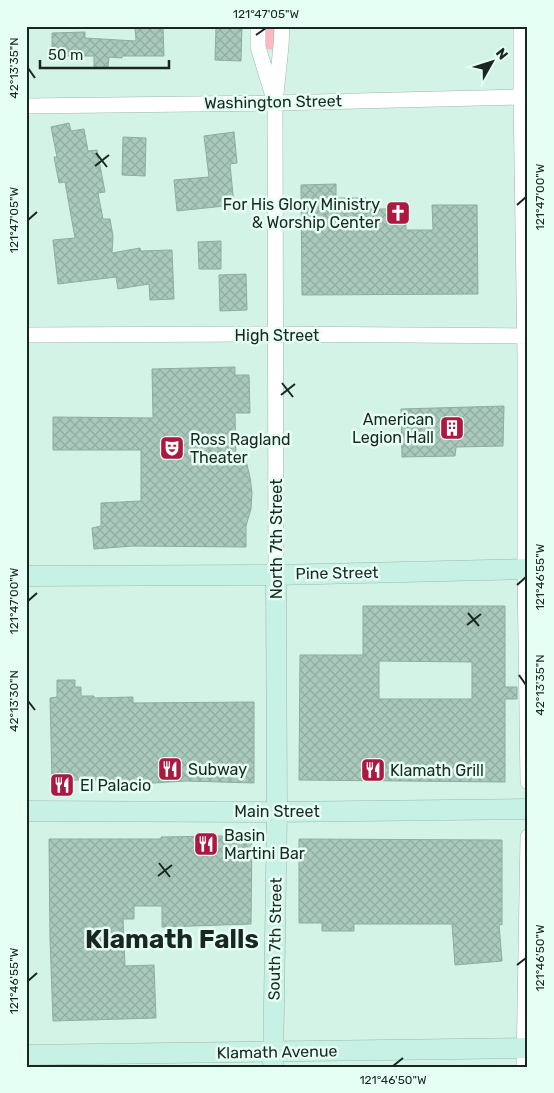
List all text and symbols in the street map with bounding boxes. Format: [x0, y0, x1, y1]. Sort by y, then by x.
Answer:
text: 121°47'05"W [233, 7, 300, 21]
text: 42°13'35"N [7, 37, 21, 99]
scale bar [40, 38, 169, 70]
north arrow [466, 38, 516, 88]
text: N [492, 45, 511, 63]
text: 50 m [48, 46, 83, 64]
street label: Washington Street [204, 91, 342, 113]
text: 121°47'00"W [533, 163, 547, 230]
text: 121°47'05"W [7, 186, 21, 253]
place label: For His Glory Ministry & Worship Center [223, 195, 380, 232]
church icon: For His Glory Ministry & Worship Center [385, 200, 411, 226]
street label: High Street [235, 326, 319, 345]
place label: American Legion Hall [352, 410, 434, 447]
building icon: American Legion Hall [439, 415, 465, 441]
place label: Ross Ragland Theater [190, 430, 291, 467]
theatre icon: Ross Ragland Theater [159, 435, 185, 461]
street label: North 7th Street [267, 479, 286, 599]
text: 121°46'55"W [533, 543, 547, 610]
street label: Pine Street [295, 563, 379, 583]
text: 121°47'00"W [7, 567, 21, 634]
text: 42°13'35"N [533, 654, 547, 716]
text: 42°13'30"N [7, 670, 21, 732]
restaurant icon: Subway [157, 756, 183, 782]
restaurant icon: Klamath Grill [360, 757, 386, 783]
place label: Subway [188, 760, 247, 779]
place label: Klamath Grill [390, 761, 484, 780]
restaurant icon: El Palacio [49, 772, 75, 798]
place label: El Palacio [80, 776, 151, 795]
street label: Main Street [234, 802, 320, 821]
place label: Basin Martini Bar [224, 826, 305, 863]
restaurant icon: Basin Martini Bar [193, 831, 219, 857]
street label: South 7th Street [264, 877, 286, 1001]
district label: Klamath Falls [85, 924, 259, 955]
text: 121°46'50"W [533, 924, 547, 992]
text: 121°46'55"W [7, 947, 21, 1014]
street label: Klamath Avenue [216, 1041, 338, 1063]
text: 121°46'50"W [359, 1073, 427, 1087]

